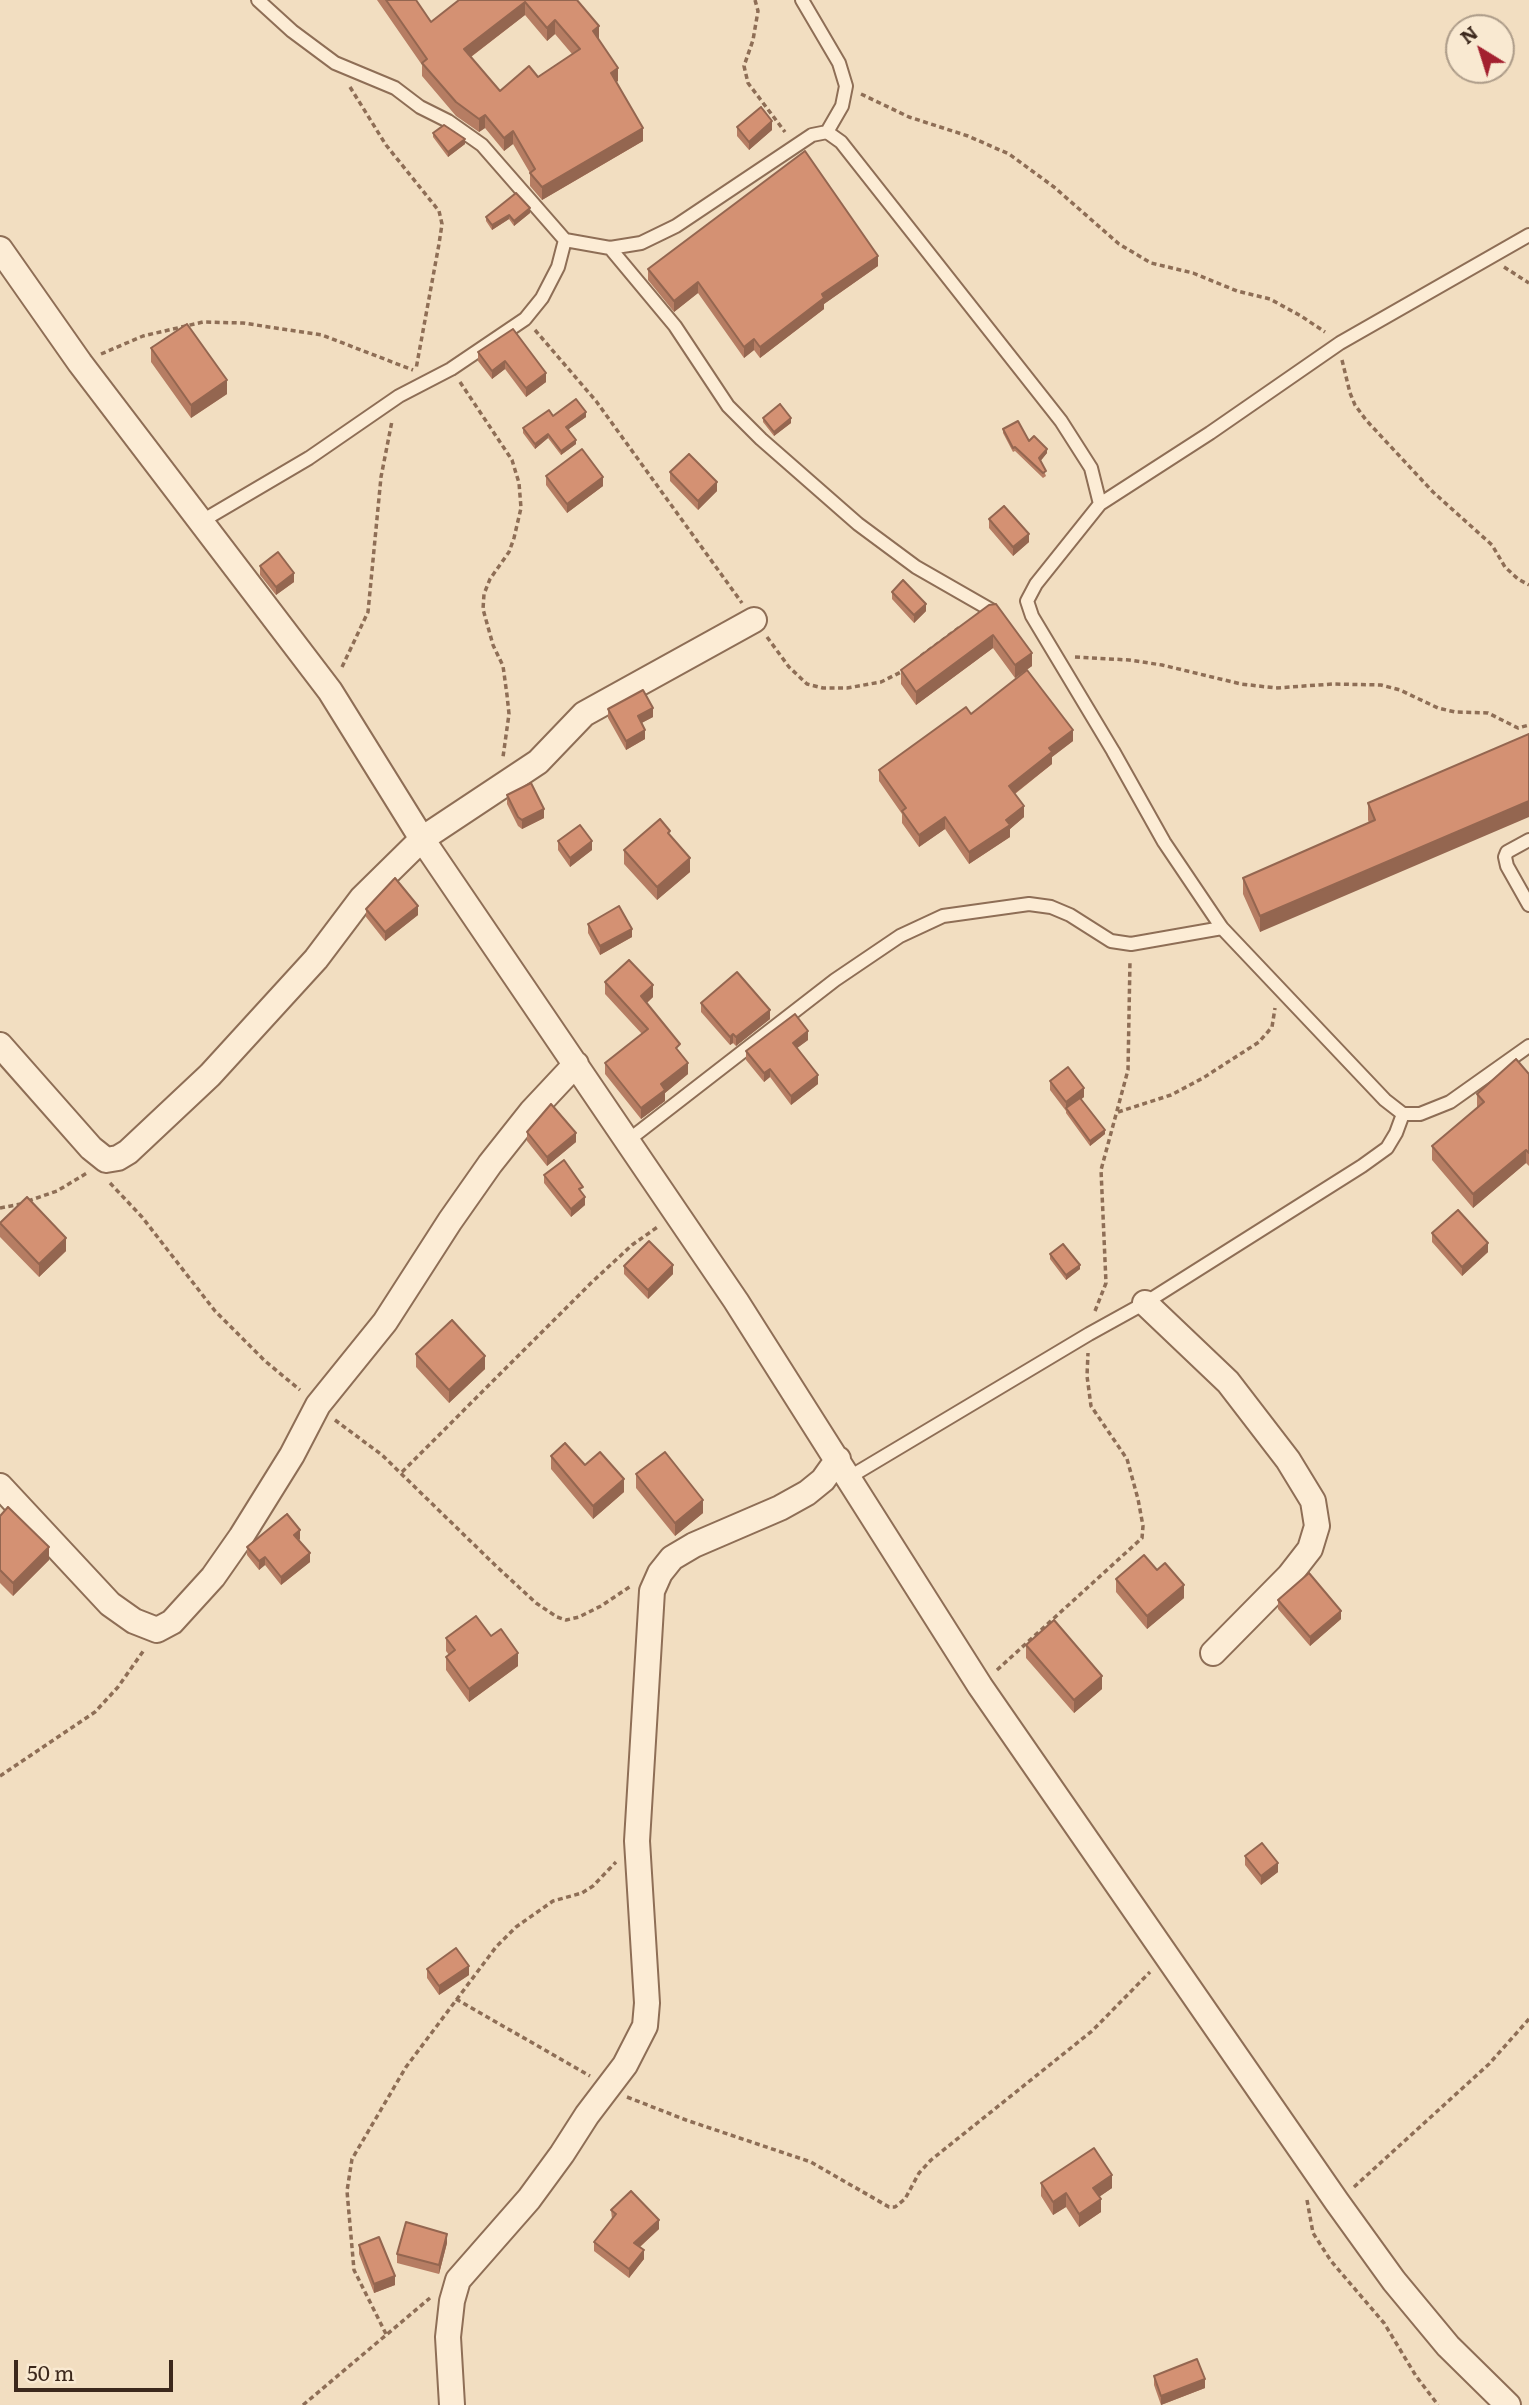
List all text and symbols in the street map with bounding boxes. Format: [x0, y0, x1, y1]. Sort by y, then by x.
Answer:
north arrow [1445, 14, 1515, 84]
text: N [1453, 18, 1483, 50]
scale bar [18, 2346, 177, 2390]
text: 50 m [27, 2356, 74, 2387]

